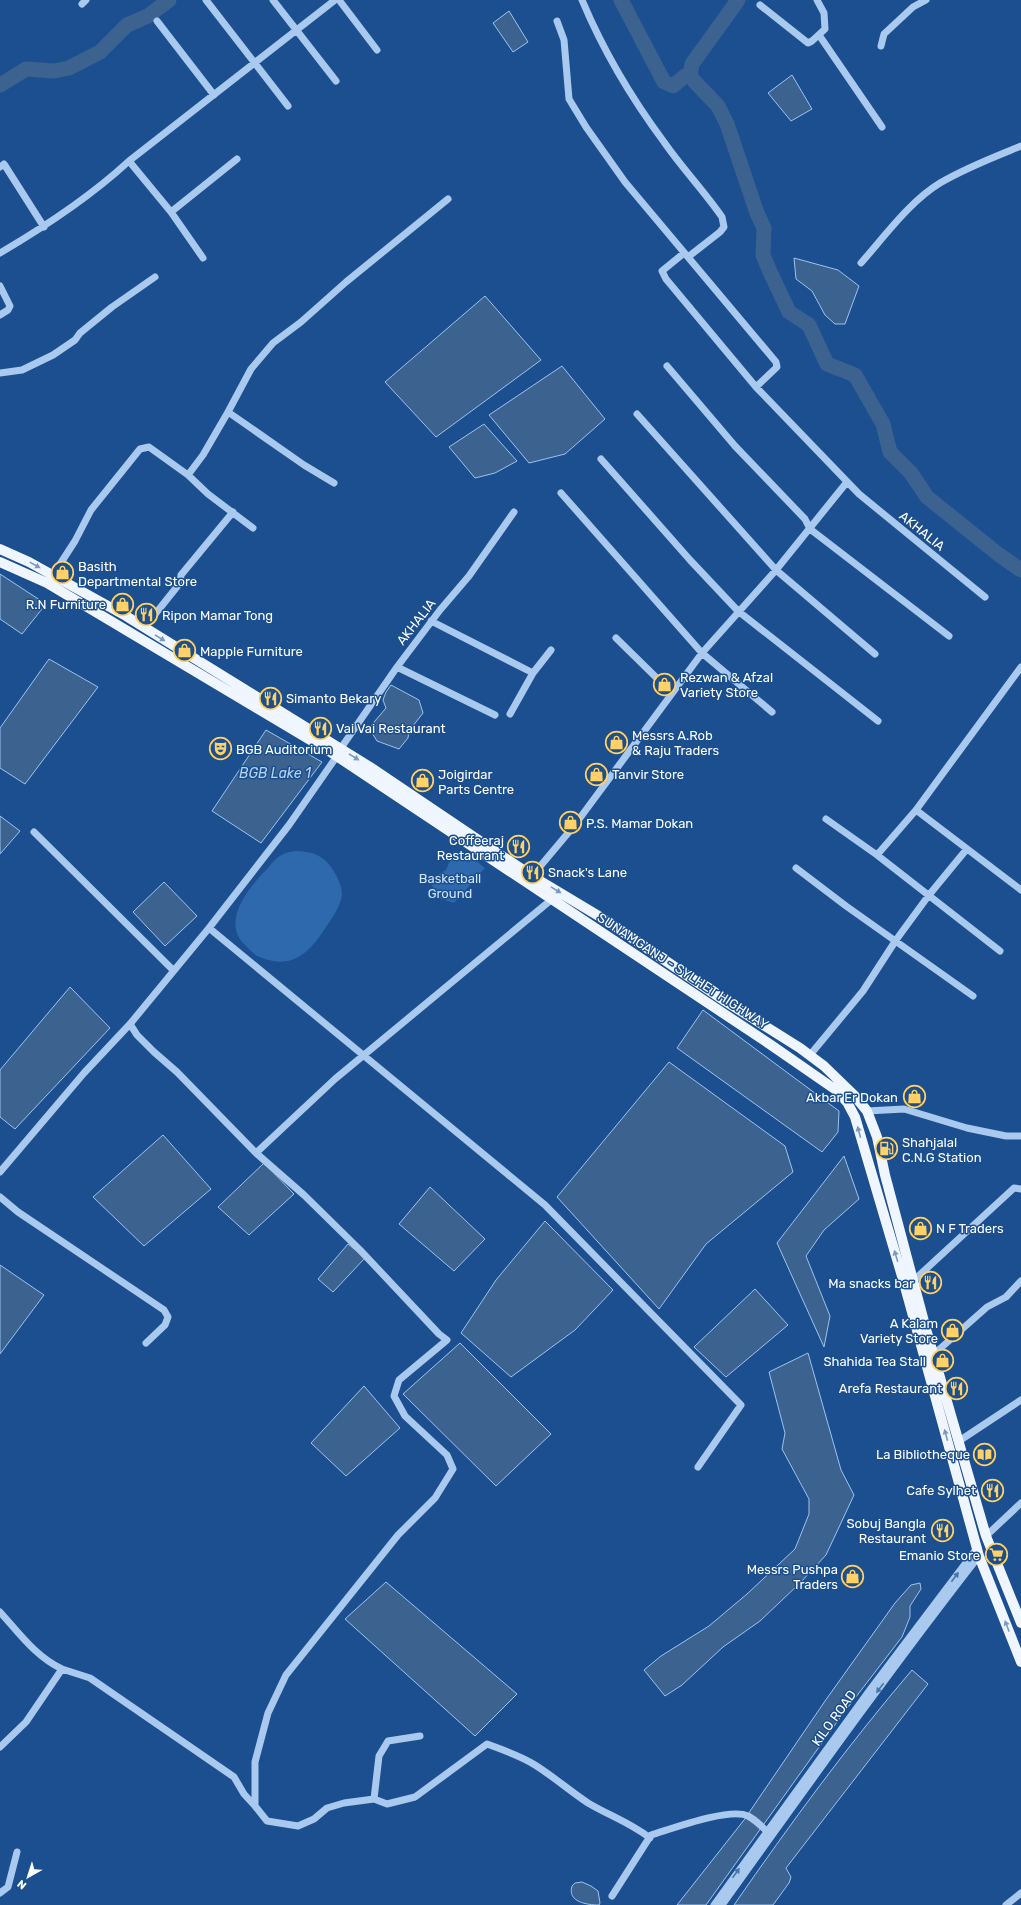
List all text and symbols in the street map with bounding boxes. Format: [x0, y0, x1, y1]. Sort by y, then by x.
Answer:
street label: AKHALIA [896, 508, 948, 554]
place label: Basith Departmental Store [78, 559, 197, 589]
shop icon: Basith Departmental Store [49, 560, 75, 586]
one-way arrow [30, 562, 41, 569]
shop icon: R.N Furniture [109, 591, 135, 617]
street label: AKHALIA [393, 596, 439, 648]
place label: R.N Furniture [26, 597, 106, 612]
restaurant icon: Ripon Mamar Tong [134, 602, 160, 628]
place label: Ripon Mamar Tong [162, 608, 273, 624]
one-way arrow [155, 634, 165, 642]
shop icon: Mapple Furniture [172, 638, 198, 664]
place label: Mapple Furniture [200, 644, 303, 659]
place label: Rezwan & Afzal Variety Store [680, 670, 773, 700]
shop icon: Rezwan & Afzal Variety Store [652, 671, 678, 697]
restaurant icon: Simanto Bekary [258, 685, 284, 711]
place label: Simanto Bekary [286, 691, 381, 706]
restaurant icon: Vai Vai Restaurant [307, 715, 333, 741]
place label: Vai Vai Restaurant [336, 721, 446, 736]
place label: Messrs A.Rob & Raju Traders [632, 728, 719, 758]
shop icon: Messrs A.Rob & Raju Traders [604, 729, 630, 755]
theatre icon: BGB Auditorium [208, 736, 234, 762]
place label: BGB Auditorium [236, 742, 332, 757]
one-way arrow [348, 753, 360, 760]
shop icon: Tanvir Store [584, 761, 610, 787]
water label: BGB Lake 1 [239, 765, 312, 782]
place label: Joigirdar Parts Centre [438, 767, 514, 797]
place label: Tanvir Store [612, 767, 684, 782]
shop icon: Joigirdar Parts Centre [409, 768, 435, 794]
shop icon: P.S. Mamar Dokan [558, 810, 584, 836]
place label: P.S. Mamar Dokan [586, 816, 693, 831]
place label: Coffeeraj Restaurant [437, 833, 504, 863]
restaurant icon: Coffeeraj Restaurant [506, 834, 532, 860]
restaurant icon: Snack's Lane [519, 859, 545, 885]
place label: Snack's Lane [548, 865, 627, 880]
park label: Basketball Ground [419, 871, 481, 901]
one-way arrow [550, 887, 562, 894]
street label: SUNAMGANJ - SYLHET HIGHWAY [595, 910, 772, 1032]
shop icon: Akbar Er Dokan [901, 1084, 927, 1110]
place label: Akbar Er Dokan [806, 1090, 898, 1105]
one-way arrow [856, 1125, 862, 1137]
place label: Shahjalal C.N.G Station [902, 1135, 982, 1165]
fuel station icon: Shahjalal C.N.G Station [873, 1136, 899, 1162]
shop icon: N F Traders [907, 1215, 933, 1241]
place label: N F Traders [936, 1221, 1004, 1236]
one-way arrow [893, 1250, 899, 1262]
restaurant icon: Ma snacks bar [917, 1270, 943, 1296]
place label: Ma snacks bar [828, 1276, 914, 1291]
place label: A Kalam Variety Store [860, 1316, 938, 1346]
shop icon: A Kalam Variety Store [940, 1317, 966, 1343]
shop icon: Shahida Tea Stall [929, 1348, 955, 1374]
place label: Shahida Tea Stall [823, 1354, 926, 1369]
restaurant icon: Arefa Restaurant [944, 1375, 970, 1401]
place label: Arefa Restaurant [839, 1381, 942, 1396]
one-way arrow [943, 1429, 949, 1441]
library icon: La Bibliotheque [972, 1441, 998, 1467]
place label: La Bibliotheque [876, 1447, 970, 1462]
restaurant icon: Cafe Sylhet [979, 1477, 1005, 1503]
place label: Cafe Sylhet [906, 1483, 976, 1498]
place label: Sobuj Bangla Restaurant [847, 1516, 926, 1546]
restaurant icon: Sobuj Bangla Restaurant [929, 1517, 955, 1543]
supermarket icon: Emanio Store [983, 1542, 1009, 1568]
place label: Emanio Store [899, 1548, 980, 1563]
place label: Messrs Pushpa Traders [747, 1562, 838, 1592]
shop icon: Messrs Pushpa Traders [840, 1563, 866, 1589]
one-way arrow [951, 1572, 959, 1583]
one-way arrow [1003, 1619, 1009, 1631]
one-way arrow [876, 1683, 884, 1693]
street label: KILO ROAD [809, 1687, 859, 1749]
north arrow [8, 1857, 48, 1897]
one-way arrow [732, 1868, 741, 1879]
text: N [15, 1877, 29, 1892]

